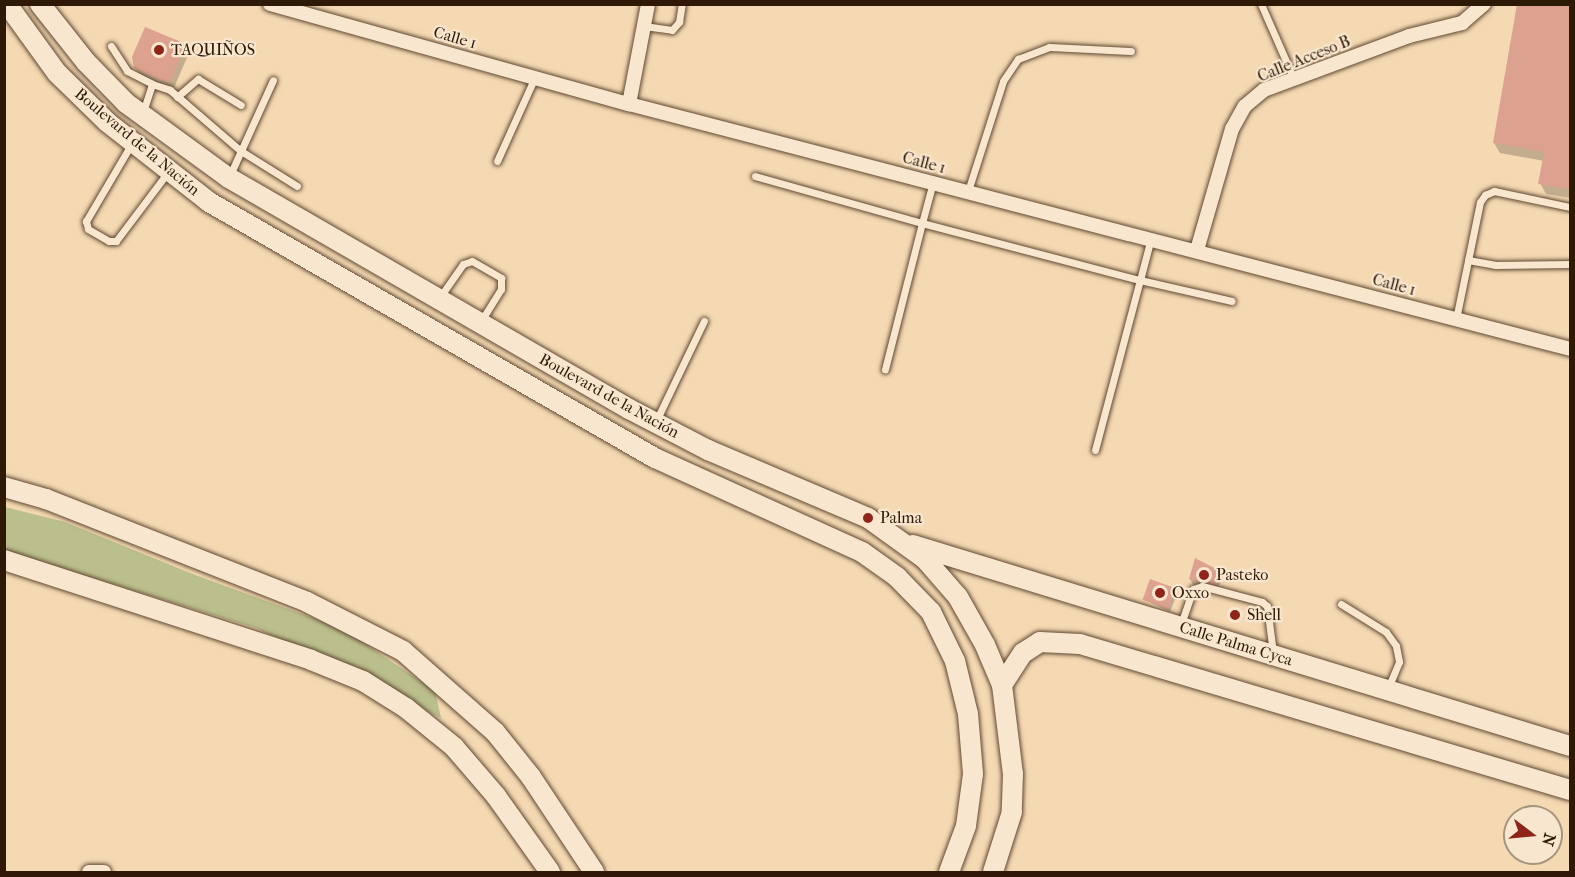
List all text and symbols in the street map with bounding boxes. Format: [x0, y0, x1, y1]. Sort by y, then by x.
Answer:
street label: Calle 1 [431, 23, 479, 53]
street label: Calle Acceso B [1255, 32, 1353, 86]
place label: TAQUIÑOS [171, 40, 255, 60]
marker: TAQUIÑOS [152, 43, 166, 57]
street label: Boulevard de la Nación [71, 84, 203, 200]
street label: Calle 1 [900, 148, 948, 178]
street label: Calle 1 [1370, 270, 1418, 300]
street label: Boulevard de la Nación [536, 350, 682, 442]
place label: Palma [880, 508, 922, 528]
marker: Palma [861, 511, 875, 525]
place label: Pasteko [1216, 565, 1268, 585]
marker: Pasteko [1197, 568, 1211, 582]
place label: Oxxo [1172, 583, 1209, 603]
marker: Oxxo [1153, 586, 1167, 600]
place label: Shell [1247, 605, 1281, 625]
marker: Shell [1228, 608, 1242, 622]
street label: Calle Palma Cyca [1177, 618, 1295, 670]
north arrow [1503, 805, 1563, 865]
text: N [1538, 831, 1560, 848]

